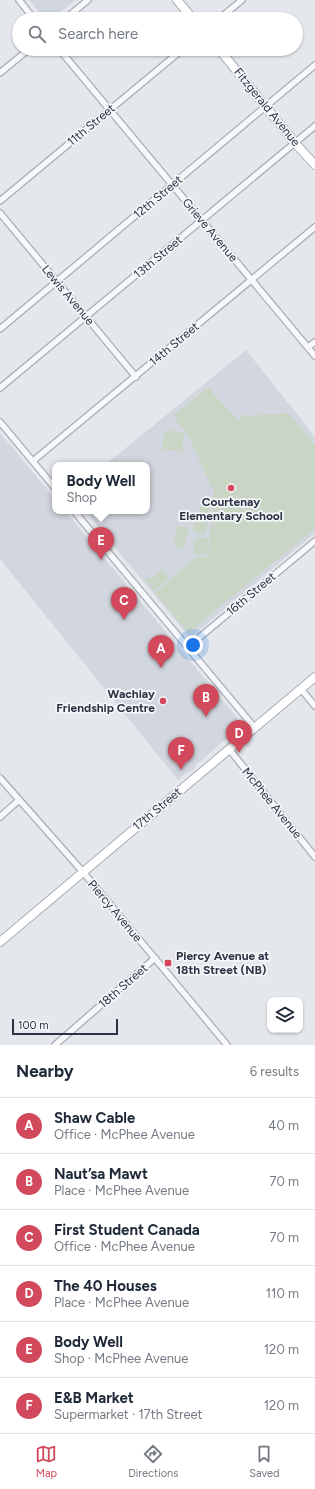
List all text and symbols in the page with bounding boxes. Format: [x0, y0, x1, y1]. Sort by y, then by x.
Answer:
search box [12, 12, 303, 56]
icon: search [26, 23, 48, 45]
text: Search here [58, 25, 138, 43]
street label: Fitzgerald Avenue [231, 65, 303, 149]
street label: 11th Street [64, 101, 118, 149]
street label: 12th Street [131, 172, 186, 221]
street label: Grieve Avenue [179, 195, 241, 265]
street label: 13th Street [131, 232, 186, 281]
street label: Lewis Avenue [39, 262, 97, 328]
street label: 14th Street [146, 319, 202, 369]
popup [52, 462, 150, 514]
text: Body Well [67, 472, 135, 490]
marker: Courtenay Elementary School [226, 483, 236, 493]
text: Shop [67, 490, 97, 505]
place label: Courtenay Elementary School [179, 495, 283, 523]
pin: E [88, 527, 114, 560]
street label: 16th Street [224, 569, 279, 619]
pin: C [111, 587, 137, 620]
pin: A [148, 635, 174, 668]
your location [183, 635, 203, 655]
pin: B [193, 684, 219, 717]
place label: Wachiay Friendship Centre [56, 687, 155, 715]
marker: Wachiay Friendship Centre [158, 696, 168, 706]
pin: D [226, 720, 252, 753]
pin: F [168, 737, 194, 770]
street label: McPhee Avenue [239, 765, 305, 842]
street label: 17th Street [130, 784, 185, 833]
street label: Piercy Avenue [85, 877, 145, 945]
place label: Piercy Avenue at 18th Street (NB) [176, 949, 269, 977]
marker: Piercy Avenue at 18th Street (NB) [163, 958, 173, 968]
street label: 18th Street [96, 961, 151, 1011]
map controls [267, 997, 303, 1033]
button: layers [267, 997, 303, 1033]
scale bar [12, 1017, 118, 1036]
text: 100 m [18, 1019, 49, 1032]
text: Nearby [16, 1061, 74, 1081]
text: 6 results [250, 1064, 299, 1079]
text: Shaw Cable [54, 1109, 135, 1127]
text: A [24, 1118, 34, 1133]
text: 40 m [268, 1118, 299, 1133]
text: Office · McPhee Avenue [54, 1127, 195, 1142]
text: Naut’sa Mawt [54, 1165, 148, 1183]
text: B [25, 1174, 33, 1189]
text: 70 m [269, 1174, 299, 1189]
text: Place · McPhee Avenue [54, 1183, 189, 1198]
text: First Student Canada [54, 1221, 200, 1239]
text: C [24, 1230, 34, 1245]
text: 70 m [269, 1230, 299, 1245]
text: Office · McPhee Avenue [54, 1239, 195, 1254]
text: The 40 Houses [54, 1277, 157, 1295]
text: D [24, 1286, 34, 1301]
text: 110 m [266, 1286, 299, 1301]
text: Place · McPhee Avenue [54, 1295, 189, 1310]
text: Body Well [54, 1333, 123, 1351]
text: E [25, 1342, 33, 1357]
text: 120 m [264, 1342, 299, 1357]
text: Shop · McPhee Avenue [54, 1351, 188, 1366]
text: E&B Market [54, 1389, 134, 1407]
text: F [25, 1398, 33, 1413]
text: 120 m [264, 1398, 299, 1413]
text: Supermarket · 17th Street [54, 1407, 203, 1422]
tab: Map [35, 1443, 57, 1480]
tab: Directions [128, 1443, 178, 1480]
tab: Saved [249, 1443, 280, 1480]

